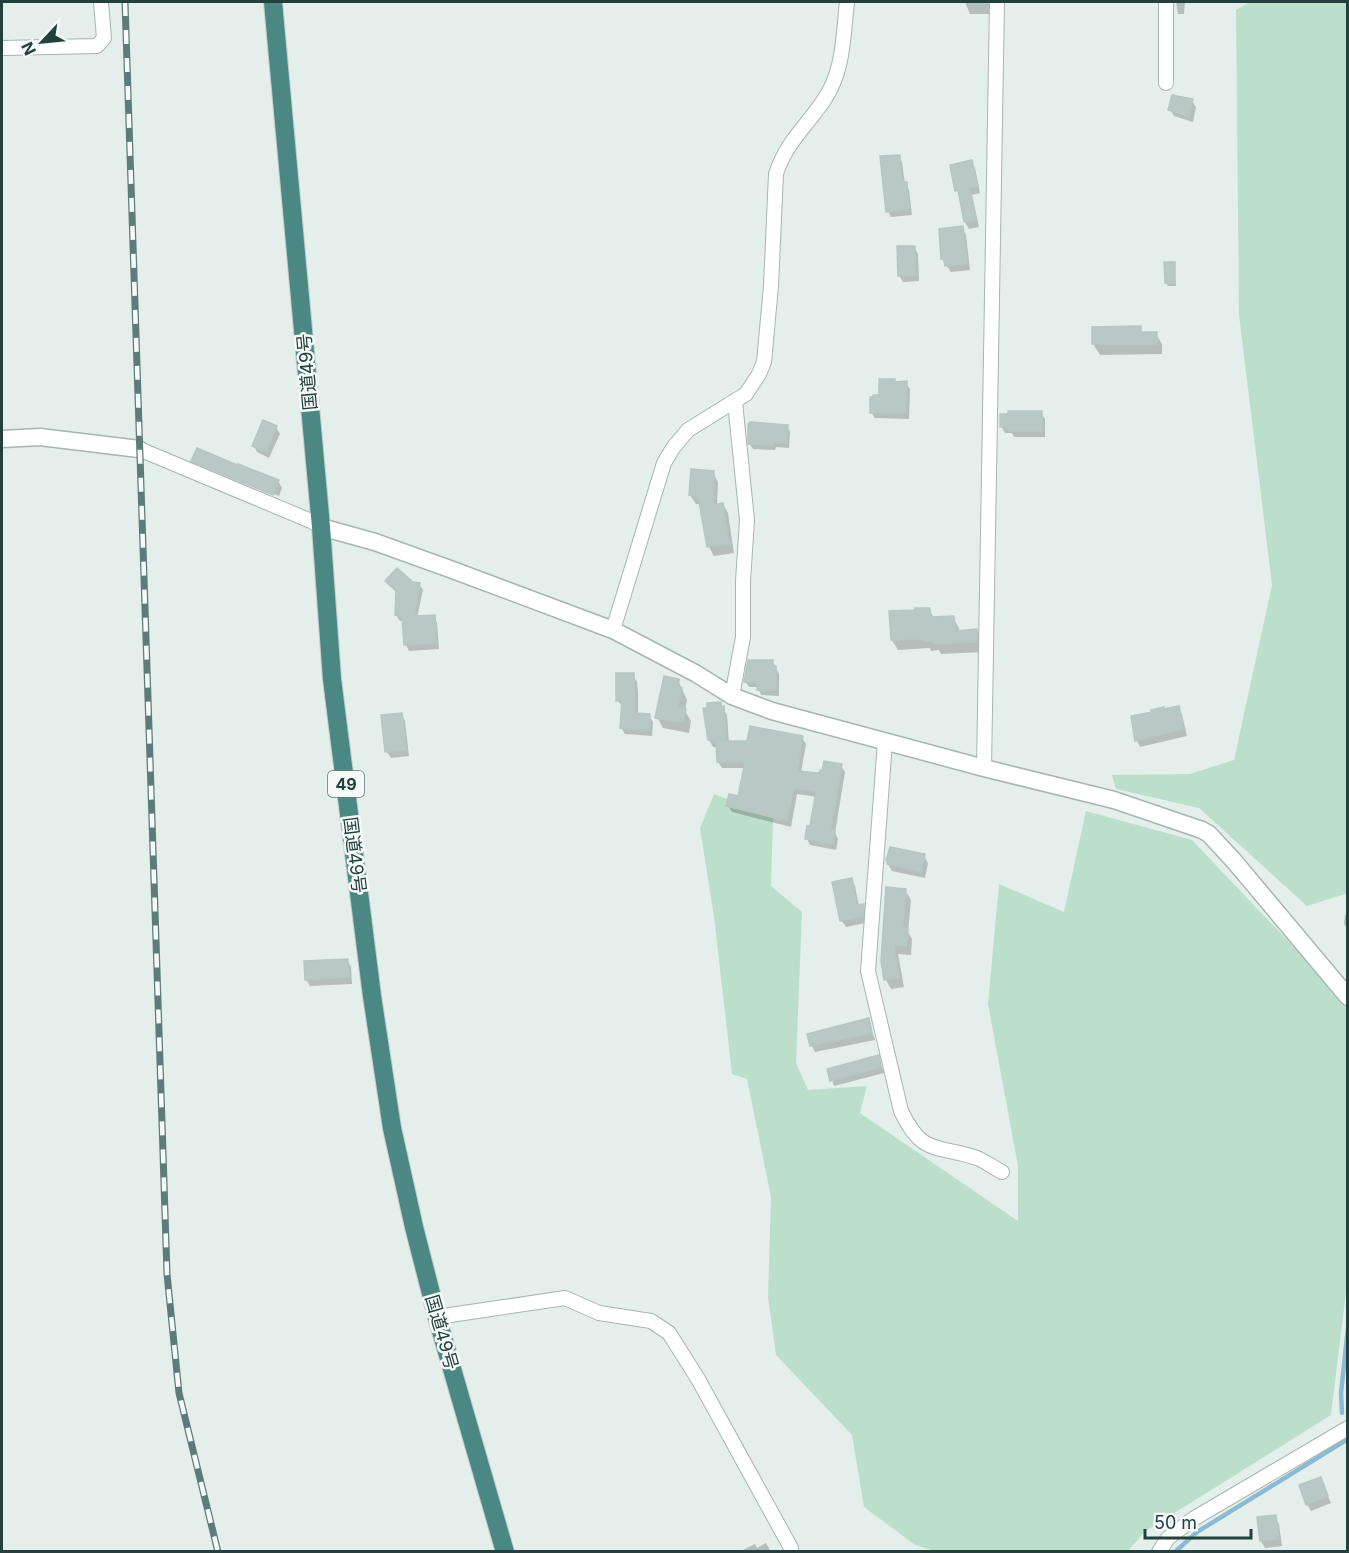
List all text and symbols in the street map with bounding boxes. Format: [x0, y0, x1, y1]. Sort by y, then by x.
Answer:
north arrow [12, 12, 72, 72]
text: N [17, 39, 40, 58]
street label: 国道49号 [293, 333, 321, 411]
road number: 49 [328, 771, 364, 797]
street label: 国道49号 [340, 816, 370, 894]
street label: 国道49号 [421, 1292, 463, 1372]
scale bar [1145, 1502, 1252, 1540]
text: 50 m [1154, 1512, 1197, 1533]

